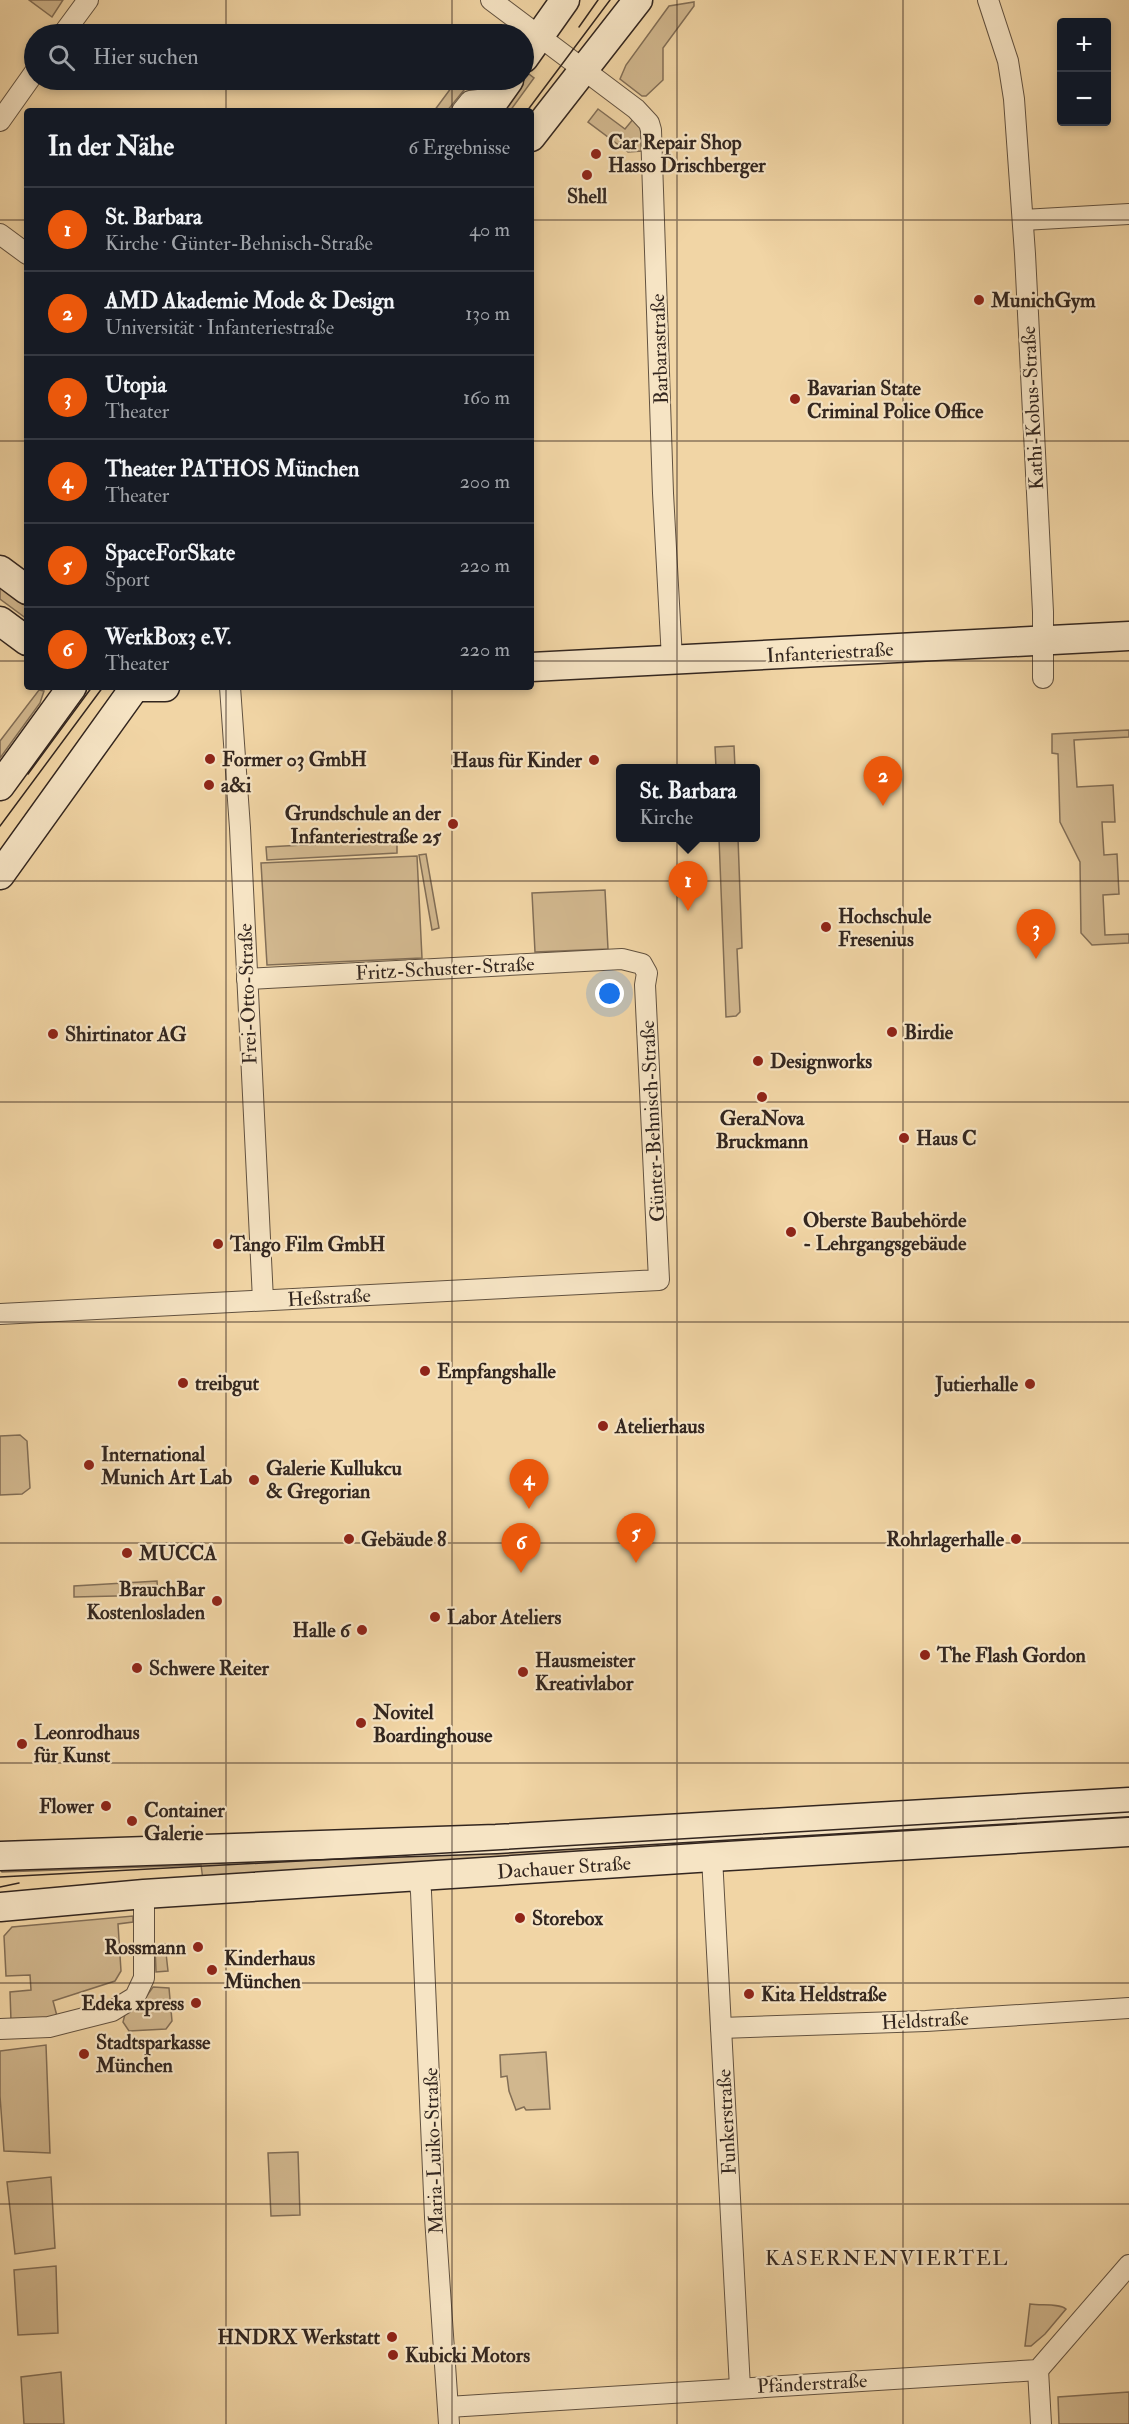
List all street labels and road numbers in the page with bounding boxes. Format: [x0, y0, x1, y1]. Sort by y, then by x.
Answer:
street label: Barbarastraße [645, 293, 674, 405]
street label: Kathi-Kobus-Straße [1016, 325, 1049, 491]
street label: Infanteriestraße [766, 637, 894, 668]
street label: Frei-Otto-Straße [233, 923, 262, 1065]
street label: Fritz-Schuster-Straße [355, 951, 535, 986]
street label: Günter-Behnisch-Straße [635, 1019, 670, 1222]
street label: Heßstraße [287, 1283, 371, 1312]
street label: Dachauer Straße [496, 1850, 632, 1885]
street label: Heldstraße [881, 2006, 969, 2035]
street label: Maria-Luiko-Straße [418, 2067, 449, 2235]
street label: Funkerstraße [711, 2068, 742, 2176]
street label: Pfänderstraße [756, 2368, 868, 2399]

